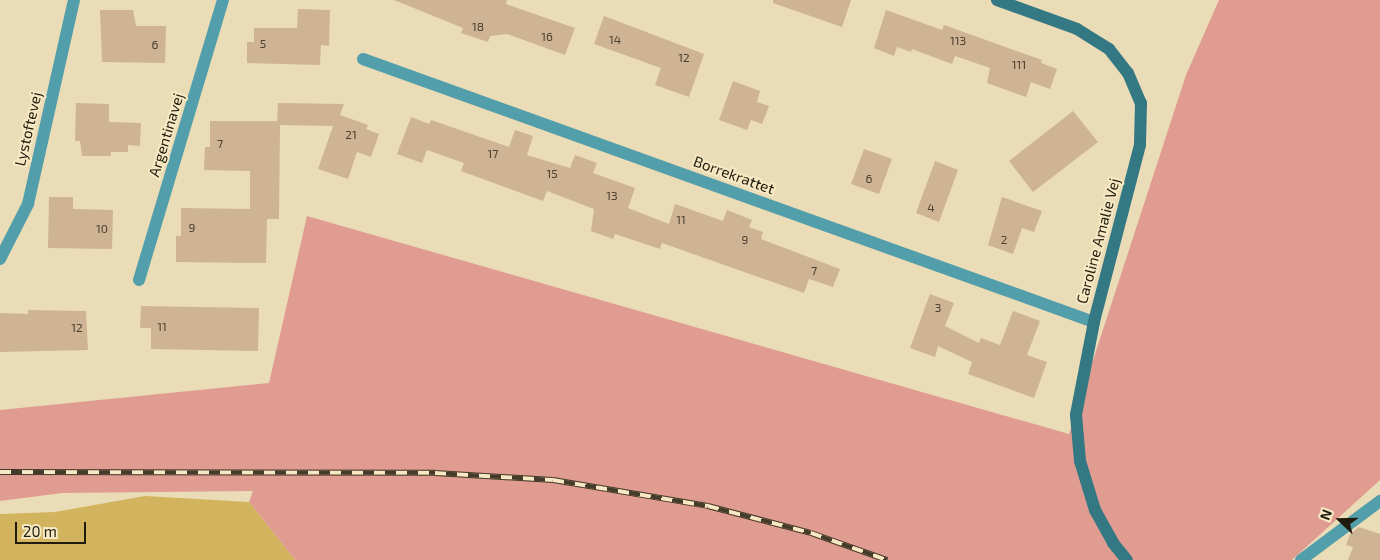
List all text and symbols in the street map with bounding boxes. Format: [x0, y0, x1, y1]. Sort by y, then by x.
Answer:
house number: 18 [472, 20, 484, 34]
house number: 16 [541, 30, 553, 44]
house number: 14 [609, 33, 621, 47]
house number: 113 [950, 34, 966, 48]
house number: 5 [260, 37, 266, 51]
house number: 6 [152, 38, 158, 52]
house number: 12 [678, 51, 690, 65]
house number: 111 [1012, 58, 1026, 72]
street label: Lystoftevej [11, 90, 45, 168]
street label: Argentinavej [145, 91, 187, 179]
house number: 21 [345, 128, 357, 142]
house number: 7 [217, 137, 223, 151]
house number: 17 [488, 147, 498, 161]
street label: Borrekrattet [691, 152, 777, 198]
house number: 15 [546, 167, 558, 181]
house number: 6 [866, 172, 872, 186]
street label: Caroline Amalie Vej [1072, 176, 1124, 306]
house number: 13 [606, 189, 618, 203]
house number: 4 [927, 201, 935, 215]
house number: 11 [676, 213, 686, 227]
house number: 9 [189, 221, 195, 235]
house number: 10 [96, 222, 108, 236]
house number: 9 [742, 233, 748, 247]
house number: 2 [1001, 233, 1007, 247]
house number: 7 [811, 264, 817, 278]
house number: 3 [935, 301, 941, 315]
house number: 11 [157, 320, 167, 334]
house number: 12 [71, 321, 83, 335]
north arrow [1315, 495, 1365, 545]
text: N [1316, 507, 1335, 522]
scale bar [18, 512, 89, 544]
text: 20 m [23, 522, 57, 540]

